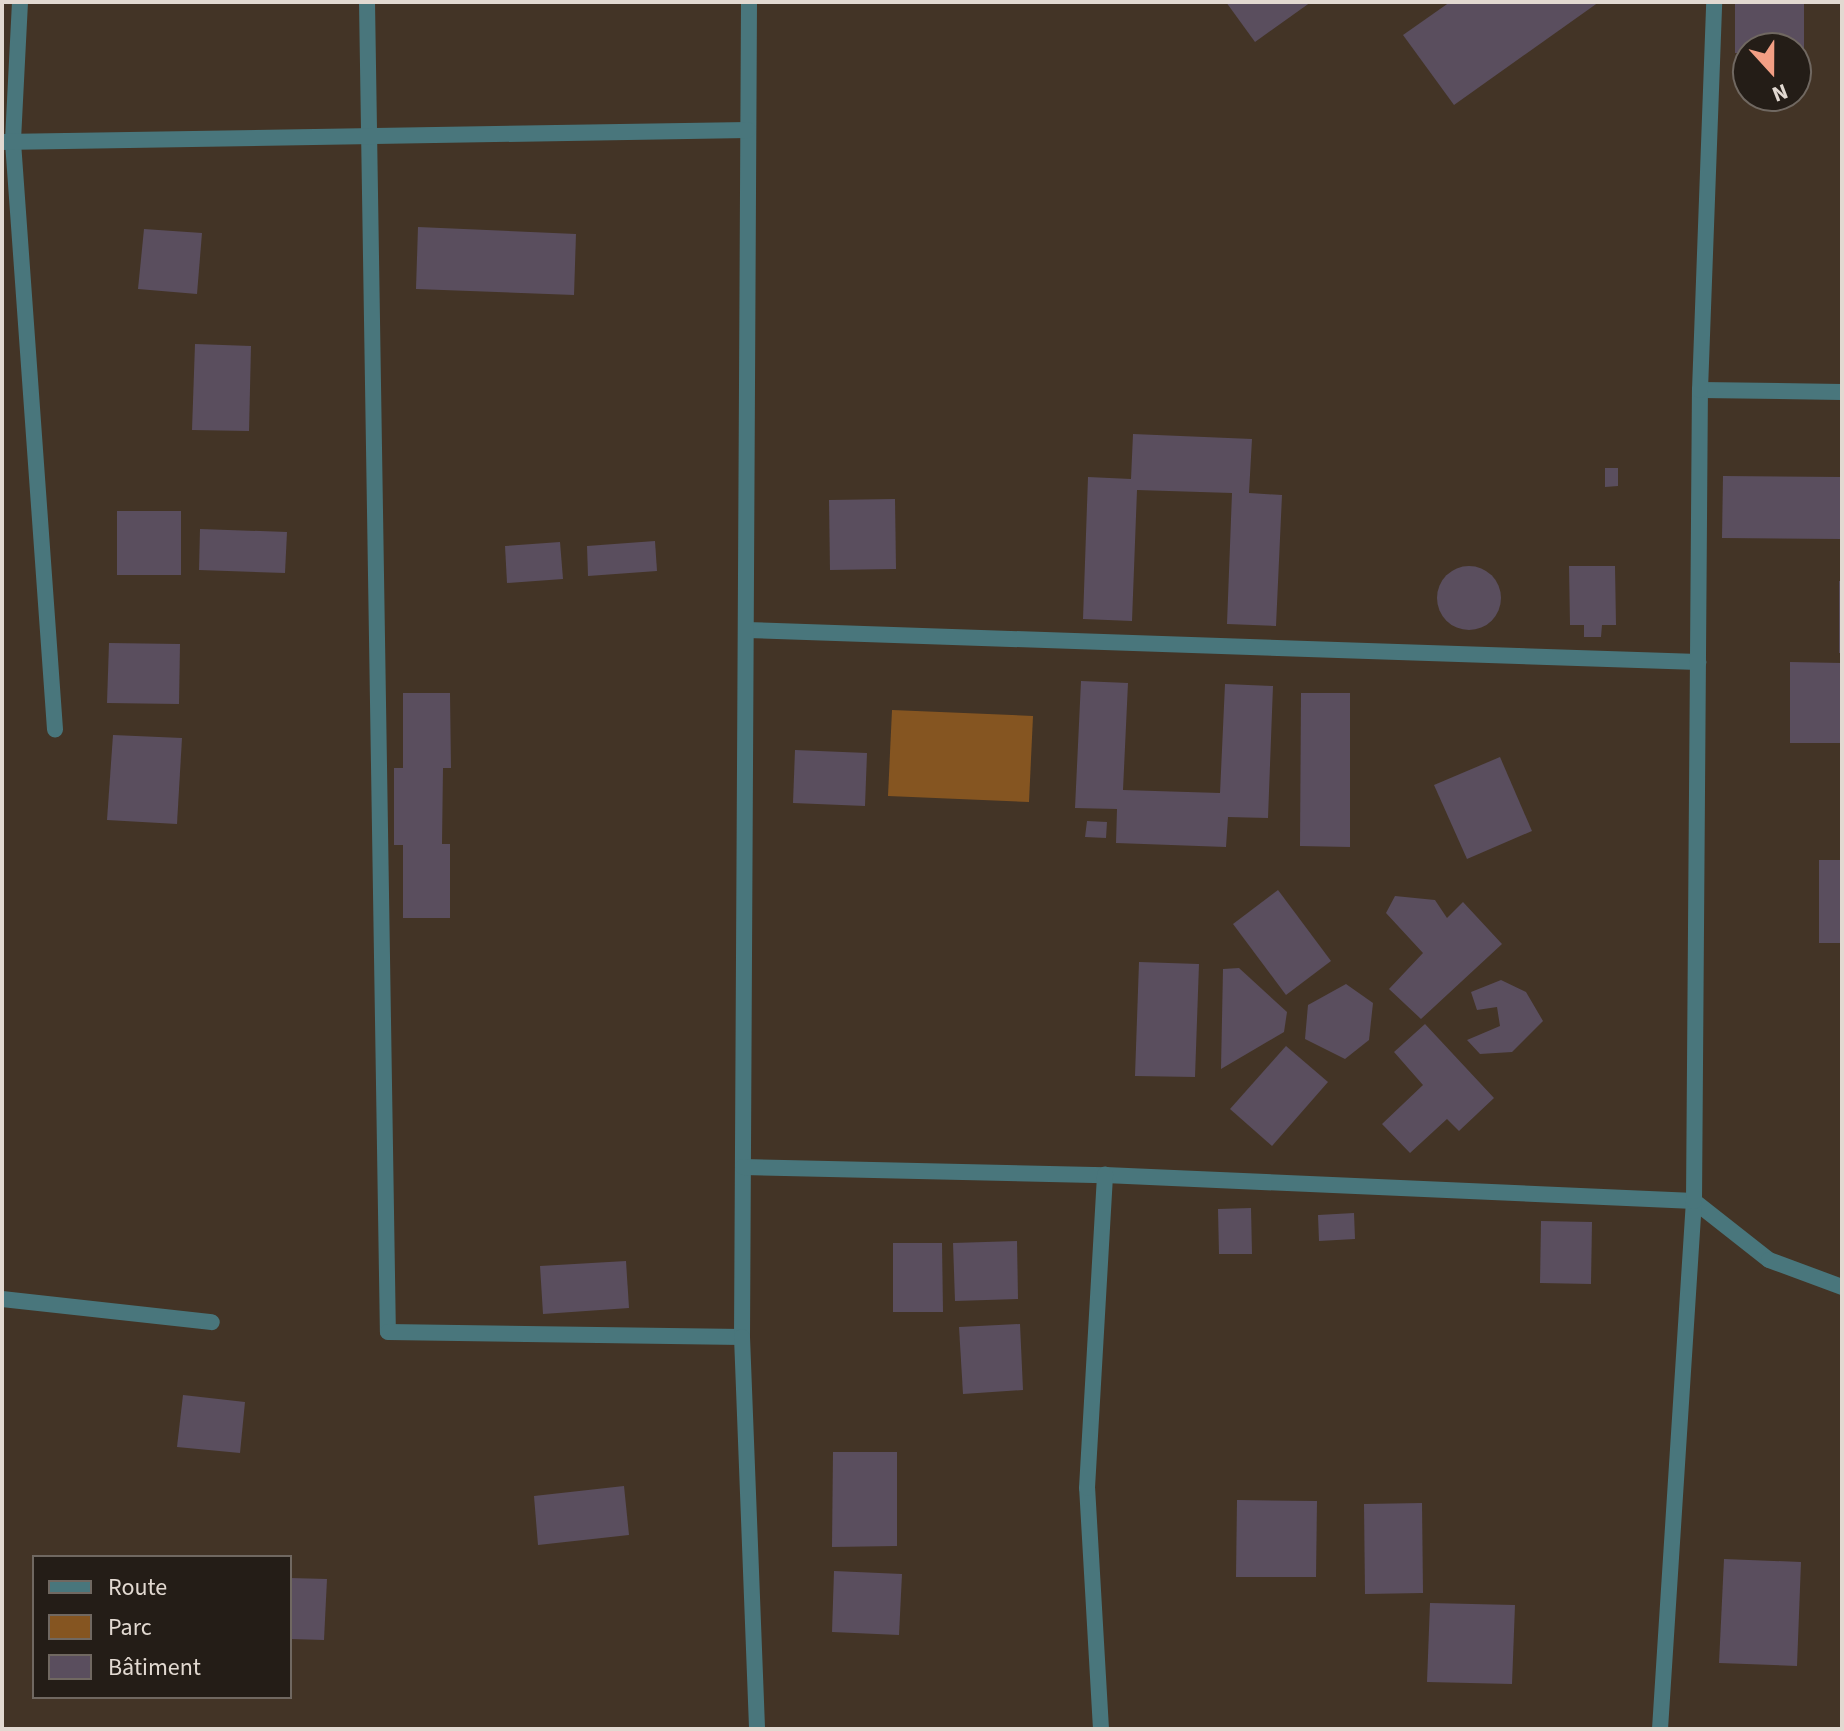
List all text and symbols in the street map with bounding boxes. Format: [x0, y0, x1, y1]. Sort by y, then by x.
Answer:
north arrow [1732, 32, 1812, 112]
text: N [1767, 75, 1792, 110]
legend [32, 1555, 292, 1699]
text: Route [108, 1570, 167, 1605]
text: Parc [108, 1610, 152, 1645]
text: Bâtiment [108, 1650, 201, 1685]

